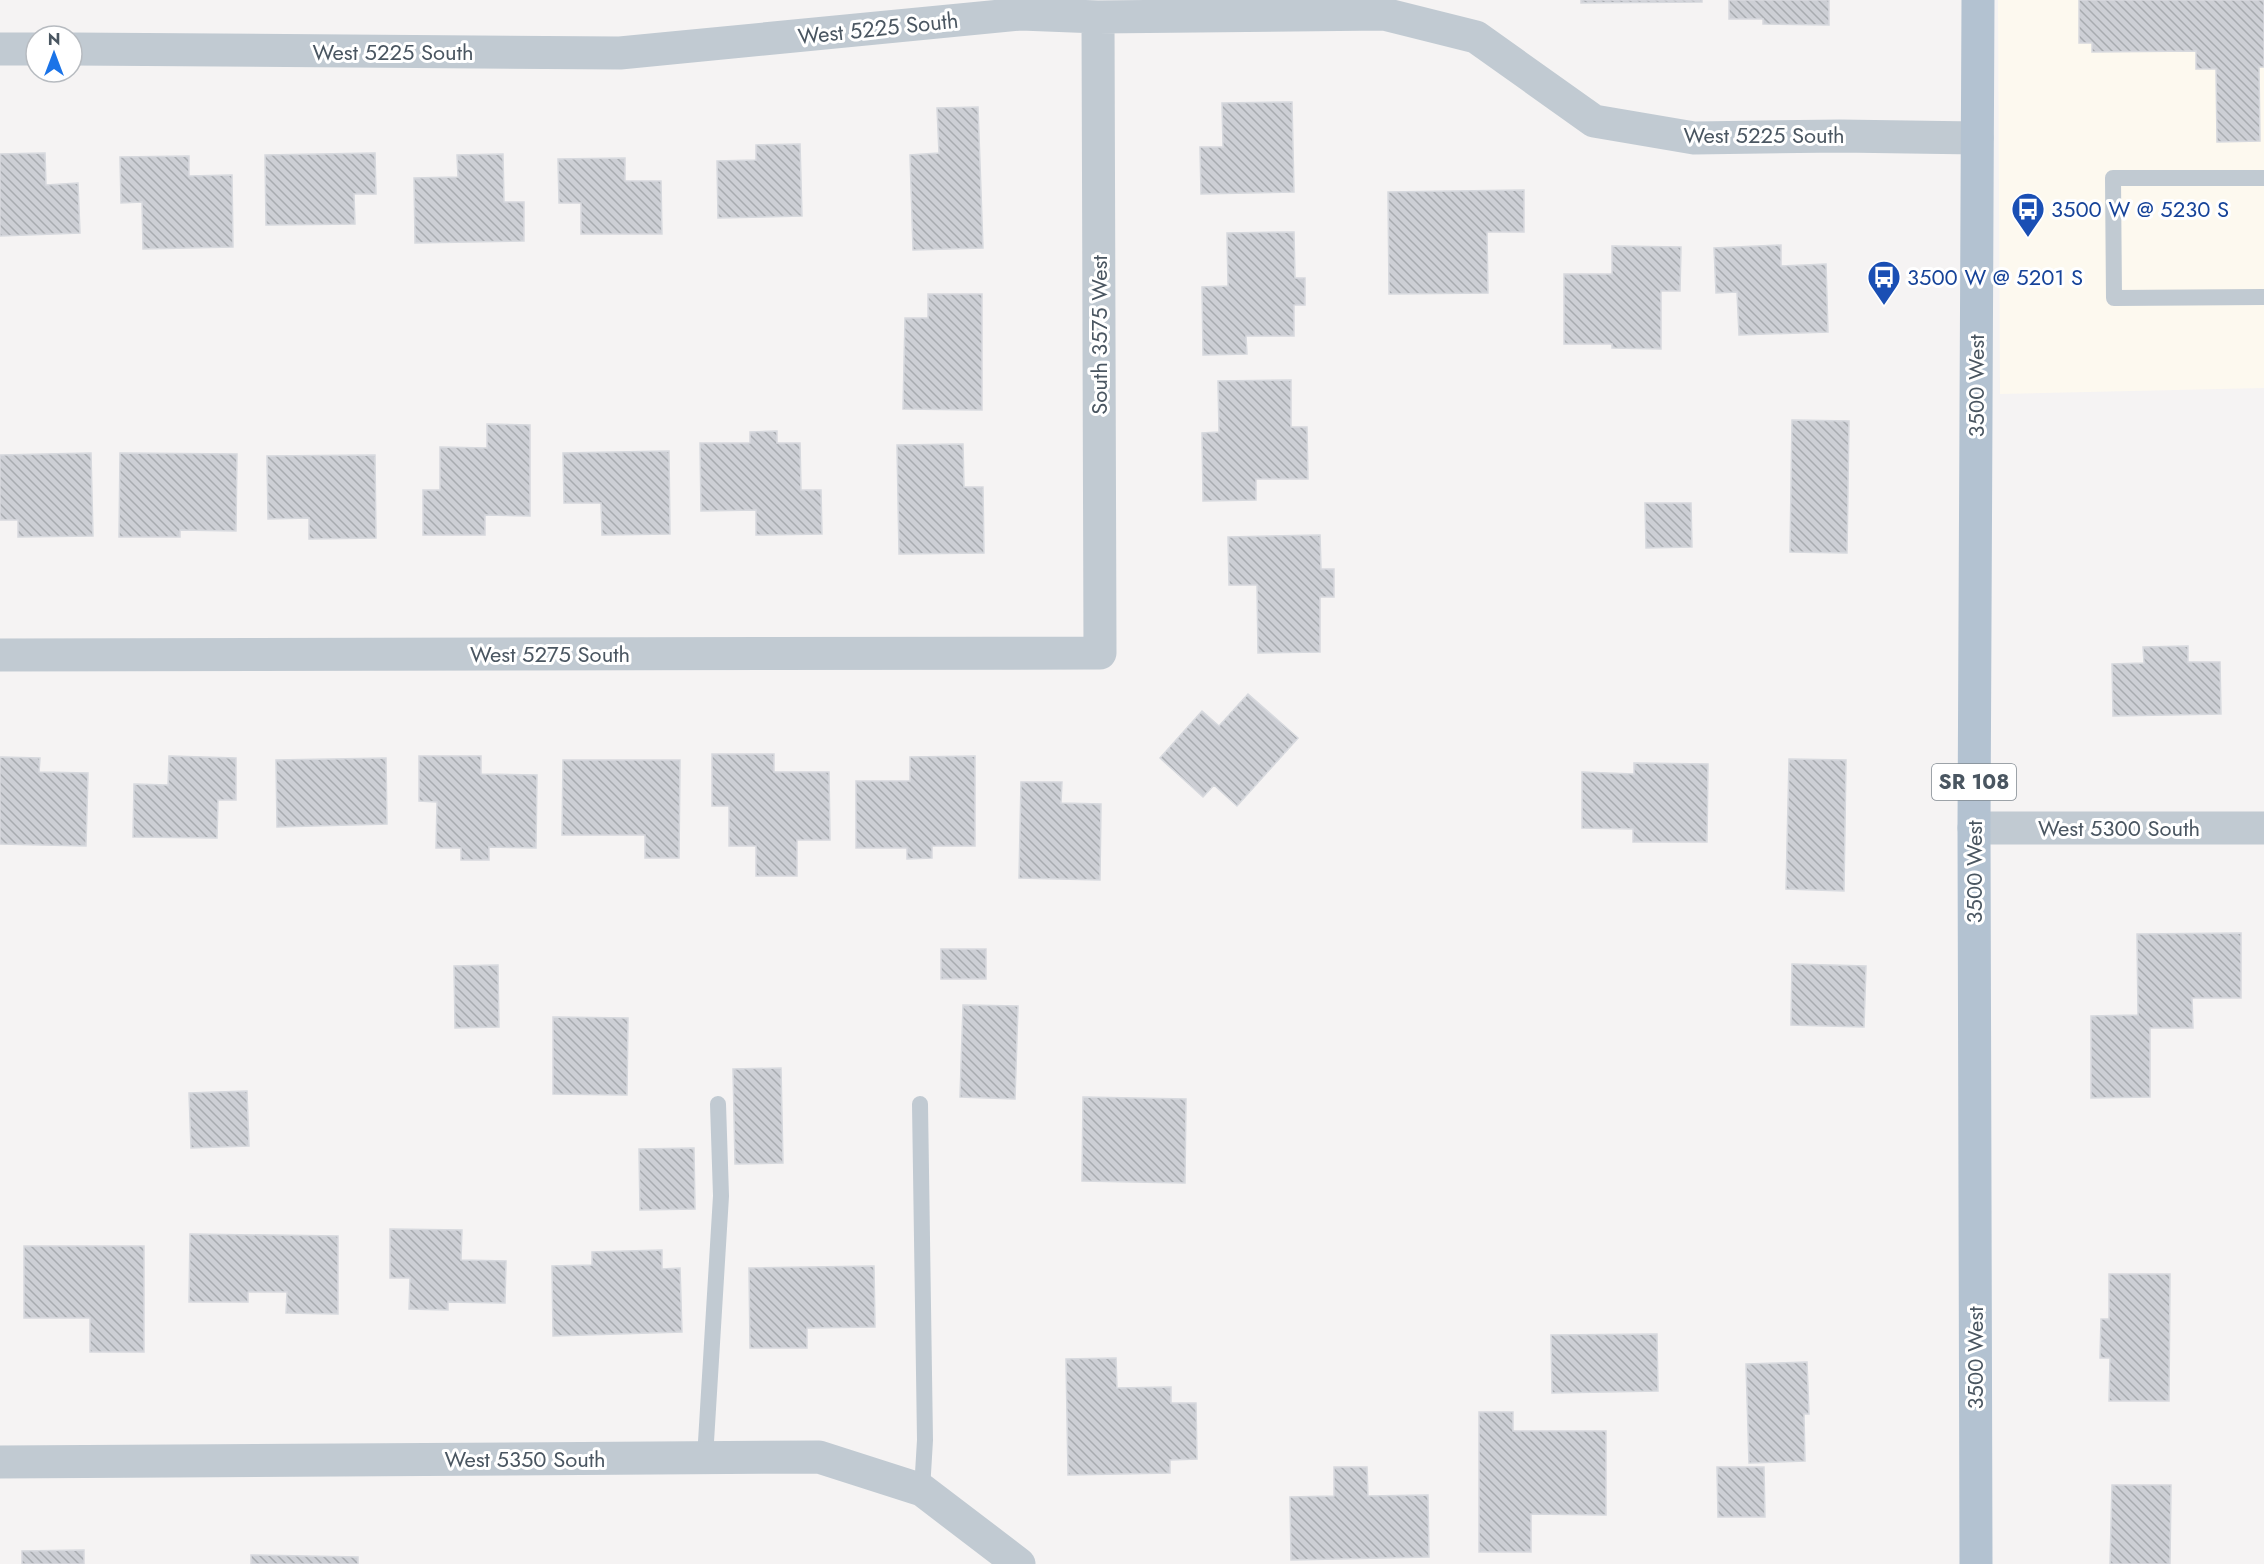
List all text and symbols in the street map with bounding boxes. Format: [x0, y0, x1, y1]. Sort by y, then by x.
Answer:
street label: West 5225 South [796, 4, 960, 52]
north arrow [24, 24, 84, 84]
text: N [48, 28, 60, 51]
street label: West 5225 South [313, 36, 474, 68]
street label: West 5225 South [1684, 119, 1845, 151]
bus stop icon: 3500 W @ 5230 S [2010, 191, 2046, 238]
place label: 3500 W @ 5230 S [2051, 193, 2229, 225]
street label: South 3575 West [1083, 255, 1115, 415]
bus stop icon: 3500 W @ 5201 S [1866, 259, 1902, 306]
place label: 3500 W @ 5201 S [1907, 261, 2083, 293]
street label: 3500 West [1960, 334, 1992, 437]
street label: West 5275 South [470, 638, 630, 670]
road number: SR 108 [1932, 764, 2016, 800]
street label: West 5300 South [2038, 812, 2200, 844]
street label: 3500 West [1958, 820, 1990, 923]
street label: 3500 West [1959, 1306, 1991, 1409]
street label: West 5350 South [444, 1443, 606, 1475]

